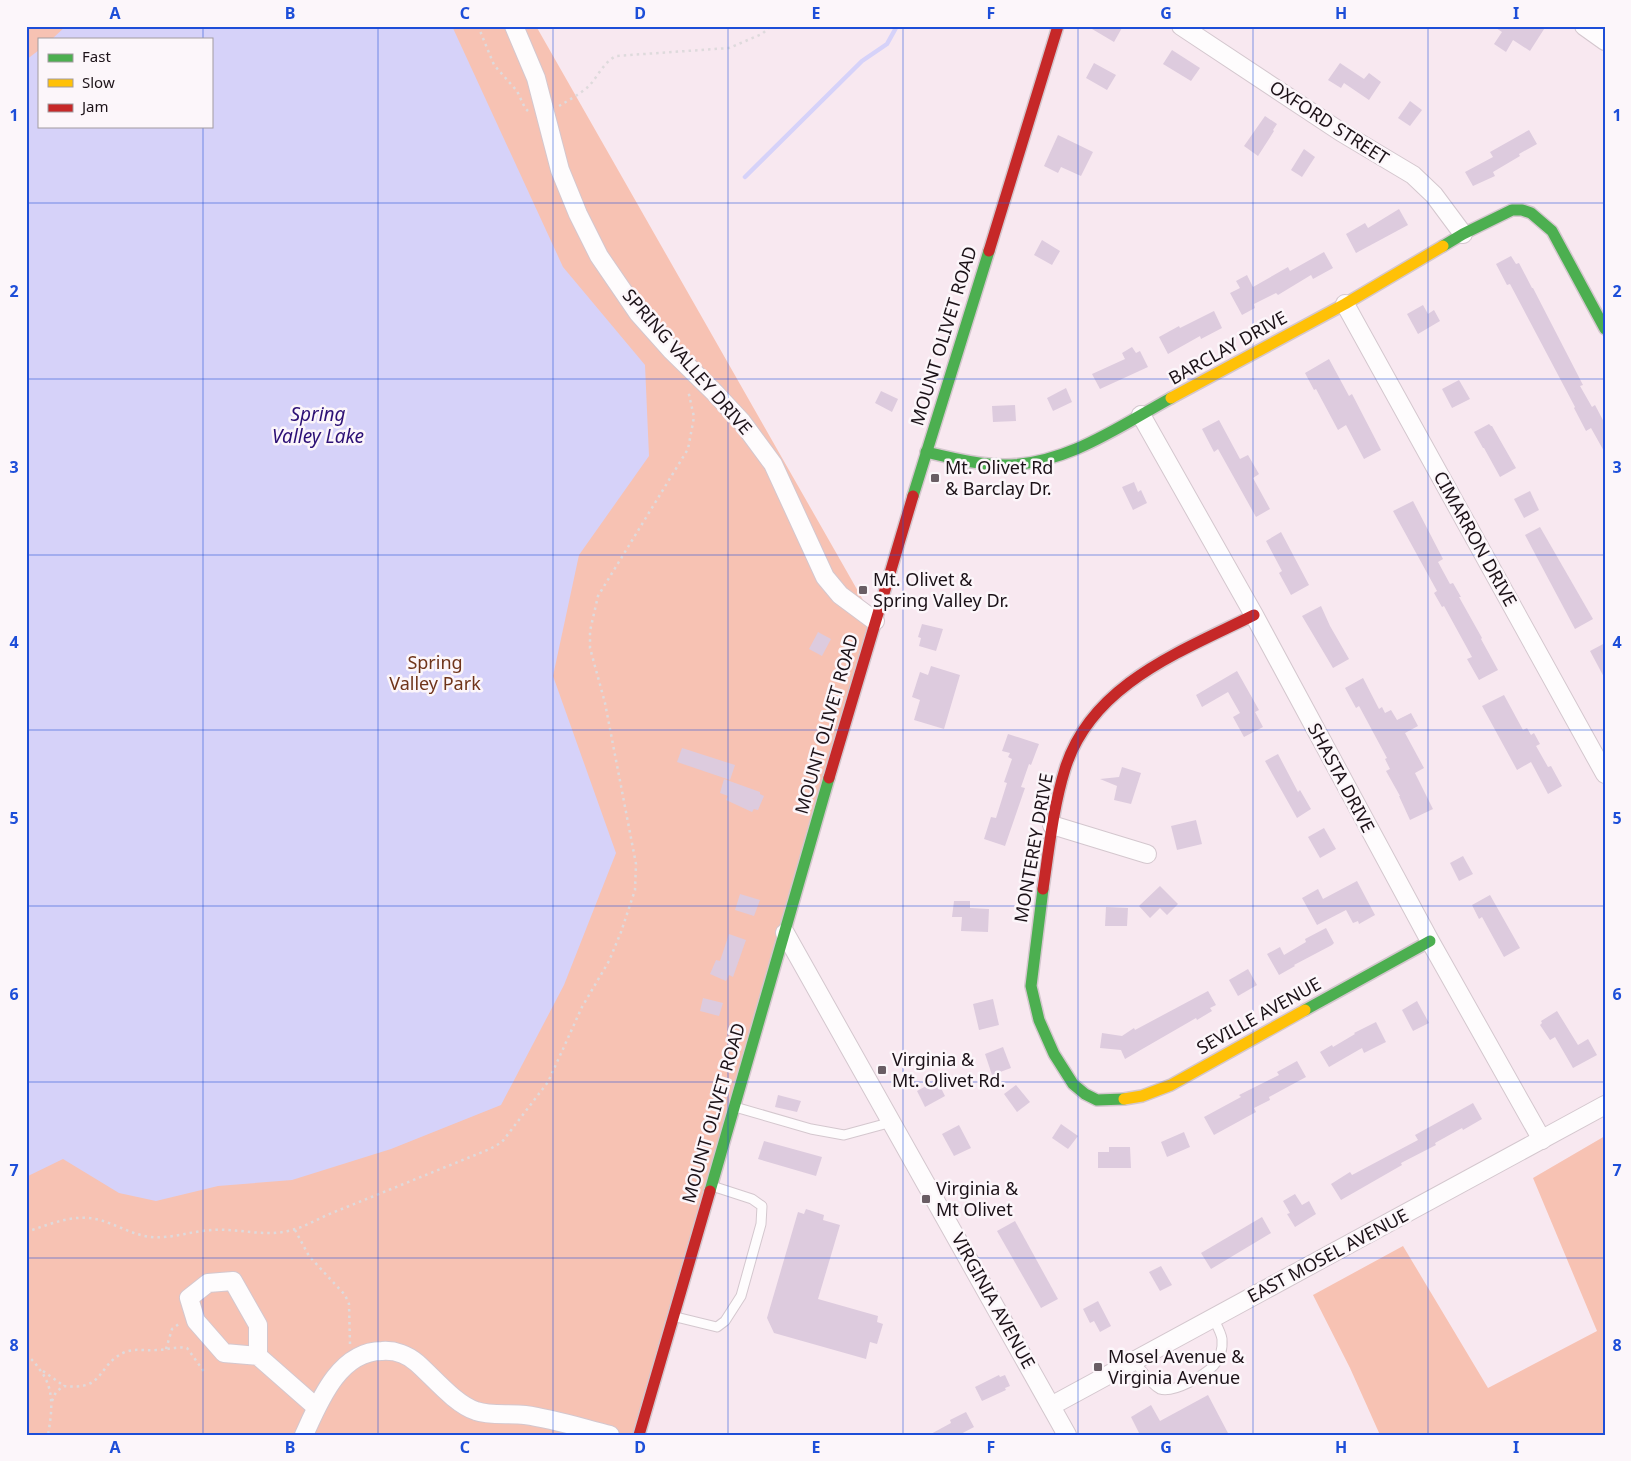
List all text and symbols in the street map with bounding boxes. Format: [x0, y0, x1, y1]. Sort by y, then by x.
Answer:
text: A [109, 2, 121, 24]
text: B [285, 2, 295, 24]
text: C [460, 2, 470, 24]
text: D [634, 2, 646, 24]
text: E [812, 2, 821, 24]
text: F [987, 2, 995, 24]
text: G [1160, 2, 1172, 24]
text: H [1335, 2, 1347, 24]
text: I [1513, 2, 1519, 24]
legend [38, 38, 212, 128]
text: Fast [82, 46, 111, 66]
text: Slow [82, 72, 115, 92]
street label: OXFORD STREET [1265, 75, 1394, 170]
text: Jam [80, 96, 109, 116]
text: 1 [9, 104, 19, 126]
text: 1 [1612, 104, 1622, 126]
street label: MOUNT OLIVET ROAD [904, 243, 982, 428]
text: 2 [9, 280, 19, 302]
text: 2 [1612, 280, 1622, 302]
street label: SPRING VALLEY DRIVE [618, 283, 758, 439]
street label: BARCLAY DRIVE [1164, 305, 1291, 390]
water label: Spring Valley Lake [272, 401, 364, 449]
place label: Mt. Olivet Rd & Barclay Dr. [945, 455, 1053, 500]
text: 3 [9, 456, 19, 478]
text: 3 [1612, 456, 1622, 478]
street label: CIMARRON DRIVE [1429, 466, 1523, 611]
marker: Mt. Olivet Rd & Barclay Dr. [929, 472, 941, 484]
place label: Mt. Olivet & Spring Valley Dr. [873, 567, 1009, 612]
marker: Mt. Olivet & Spring Valley Dr. [857, 584, 869, 596]
text: 4 [9, 631, 19, 653]
street label: MOUNT OLIVET ROAD [789, 631, 863, 817]
text: 4 [1612, 631, 1622, 653]
park label: Spring Valley Park [389, 650, 481, 695]
street label: SHASTA DRIVE [1303, 719, 1381, 836]
street label: MONTEREY DRIVE [1008, 771, 1058, 924]
text: 5 [9, 807, 19, 829]
text: 5 [1612, 807, 1622, 829]
street label: SEVILLE AVENUE [1192, 971, 1325, 1059]
text: 6 [9, 983, 19, 1005]
text: 6 [1612, 983, 1622, 1005]
street label: MOUNT OLIVET ROAD [676, 1020, 750, 1206]
place label: Virginia & Mt. Olivet Rd. [892, 1047, 1005, 1092]
marker: Virginia & Mt. Olivet Rd. [876, 1064, 888, 1076]
text: 7 [9, 1159, 19, 1181]
text: 7 [1612, 1159, 1622, 1181]
place label: Virginia & Mt Olivet [936, 1176, 1019, 1221]
marker: Virginia & Mt Olivet [920, 1193, 932, 1205]
street label: EAST MOSEL AVENUE [1243, 1203, 1412, 1308]
street label: VIRGINIA AVENUE [947, 1228, 1041, 1373]
text: 8 [9, 1334, 19, 1356]
text: 8 [1612, 1334, 1622, 1356]
place label: Mosel Avenue & Virginia Avenue [1108, 1344, 1245, 1389]
marker: Mosel Avenue & Virginia Avenue [1092, 1361, 1104, 1373]
text: A [109, 1436, 121, 1458]
text: B [285, 1436, 295, 1458]
text: C [460, 1436, 470, 1458]
text: D [634, 1436, 646, 1458]
text: E [812, 1436, 821, 1458]
text: F [987, 1436, 995, 1458]
text: G [1160, 1436, 1172, 1458]
text: H [1335, 1436, 1347, 1458]
text: I [1513, 1436, 1519, 1458]

